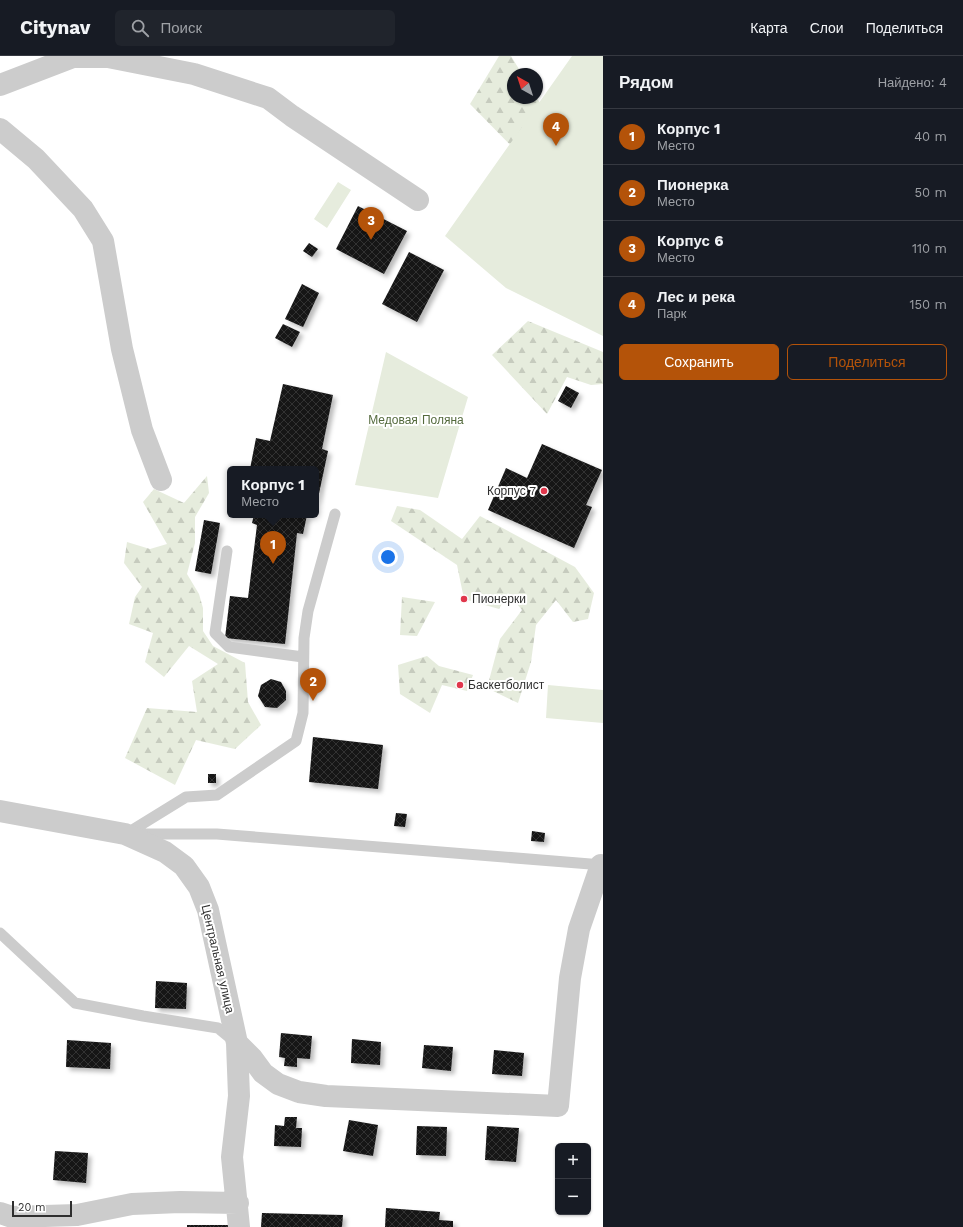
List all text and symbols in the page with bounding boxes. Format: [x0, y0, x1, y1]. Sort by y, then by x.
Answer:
search box [115, 10, 395, 46]
text: Citynav [20, 16, 91, 39]
icon: search [129, 17, 151, 39]
text: Поиск [161, 19, 202, 37]
text: Карта [750, 20, 788, 36]
text: Слои [810, 20, 844, 36]
text: Поделиться [866, 20, 943, 36]
north arrow [507, 68, 543, 104]
text: Рядом [619, 72, 674, 92]
text: Найдено: 4 [878, 75, 947, 90]
pin: 4 [543, 113, 569, 146]
text: Корпус 1 [657, 120, 721, 138]
text: 1 [629, 129, 635, 144]
text: 40 m [914, 129, 947, 144]
text: Место [657, 138, 695, 153]
text: Пионерка [657, 176, 729, 194]
text: 2 [628, 185, 636, 200]
text: 50 m [915, 185, 947, 200]
text: Место [657, 194, 695, 209]
pin: 3 [358, 207, 384, 240]
text: Корпус 6 [657, 232, 723, 250]
text: 3 [628, 241, 636, 256]
text: 110 m [912, 241, 947, 256]
text: Место [657, 250, 695, 265]
text: Лес и река [657, 288, 735, 306]
text: 4 [628, 297, 636, 312]
text: 150 m [909, 297, 947, 312]
text: Парк [657, 306, 687, 321]
button: Сохранить [619, 344, 779, 380]
button: Поделиться [787, 344, 947, 380]
park label: Медовая Поляна [368, 413, 464, 427]
popup [227, 466, 319, 518]
text: Корпус 1 [241, 476, 305, 494]
place label: Корпус 7 [487, 484, 536, 498]
marker: Корпус 7 [539, 486, 549, 496]
text: Место [241, 494, 279, 509]
pin: 1 [260, 531, 286, 564]
your location [378, 547, 398, 567]
place label: Пионерки [472, 592, 526, 606]
marker: Пионерки [459, 594, 469, 604]
pin: 2 [300, 668, 326, 701]
place label: Баскетболист [468, 678, 545, 692]
marker: Баскетболист [455, 680, 465, 690]
street label: Центральная улица [199, 903, 237, 1015]
map controls [555, 1143, 591, 1215]
button: + [555, 1143, 591, 1179]
button: − [555, 1179, 591, 1215]
scale bar [12, 1199, 72, 1218]
text: 20 m [18, 1201, 46, 1214]

